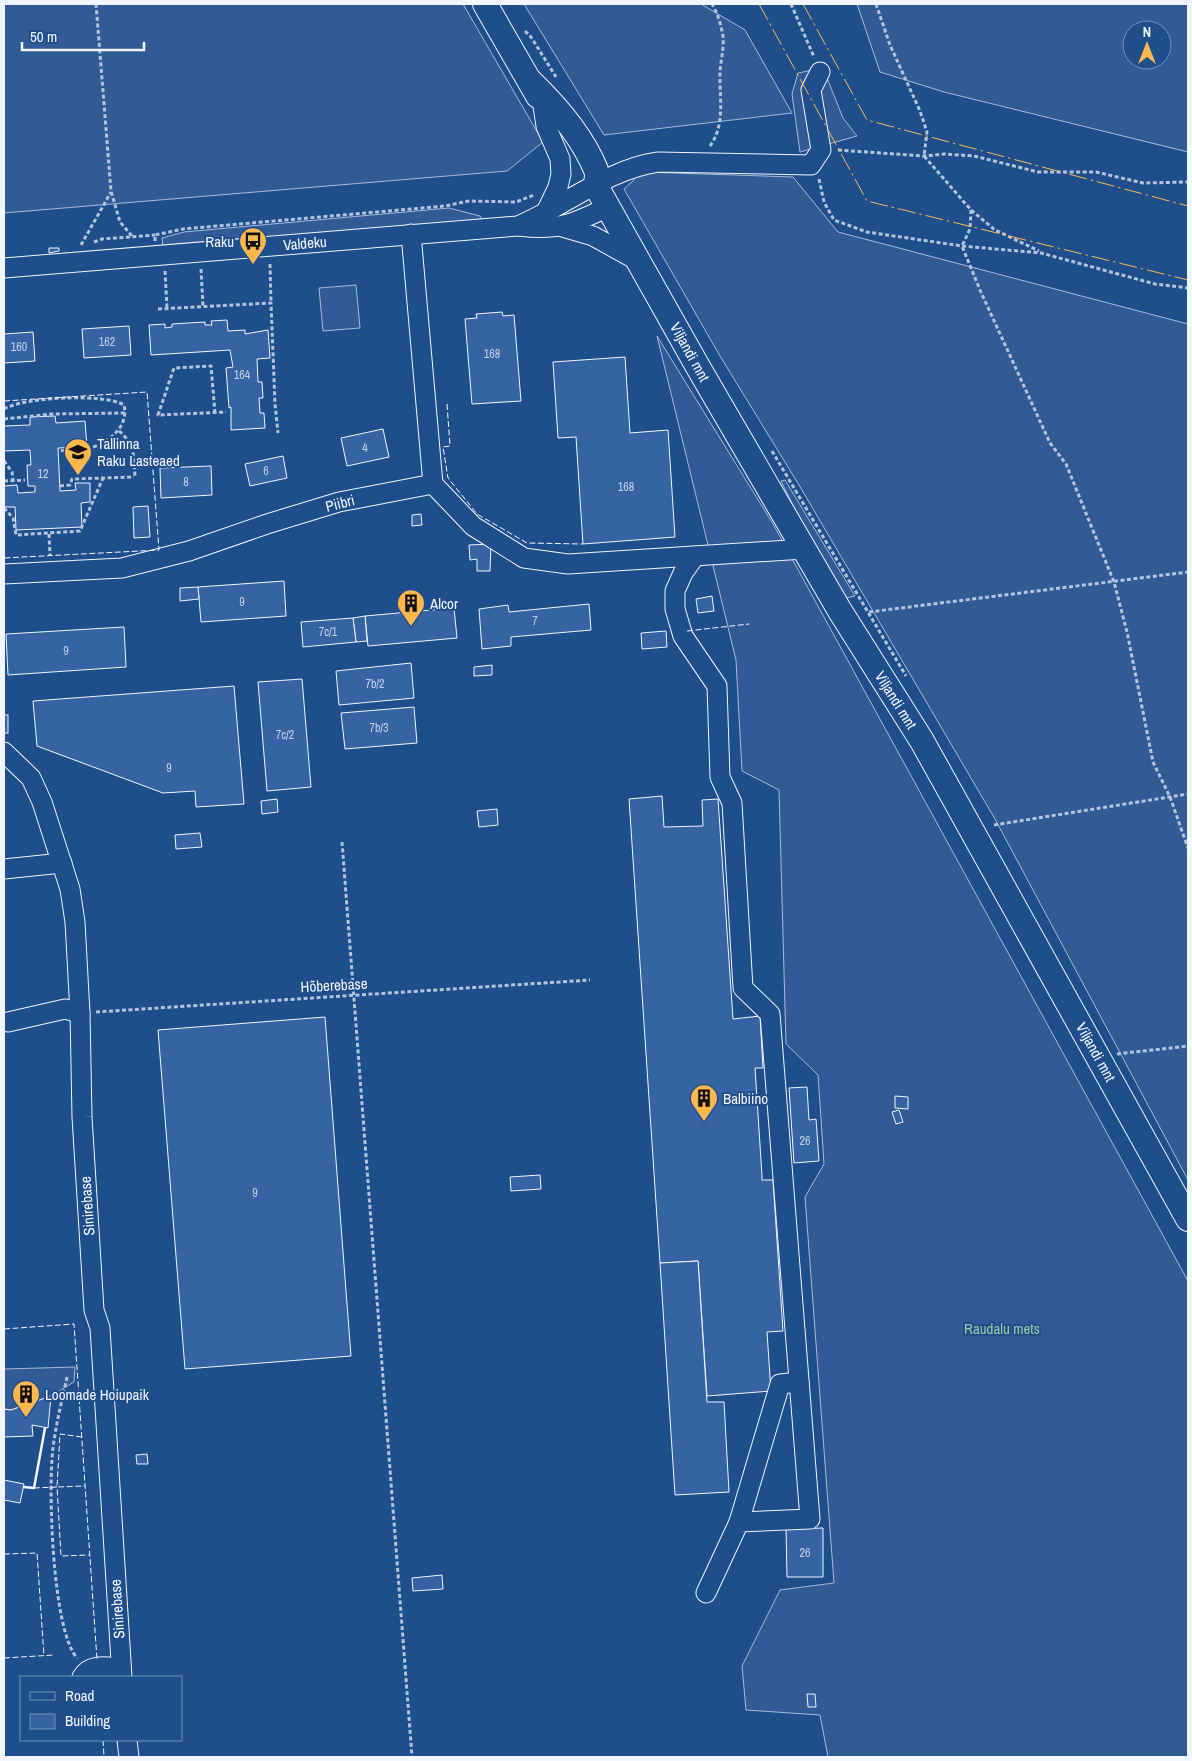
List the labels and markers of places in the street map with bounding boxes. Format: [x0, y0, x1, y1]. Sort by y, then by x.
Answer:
bus stop icon: Raku [238, 226, 268, 265]
place label: Raku [205, 231, 234, 252]
place label: Tallinna Raku Lasteaed [97, 433, 180, 471]
school or university icon: Tallinna Raku Lasteaed [63, 437, 93, 476]
building icon: Alcor [396, 588, 426, 627]
place label: Alcor [429, 593, 458, 614]
building icon: Balbiino [689, 1083, 719, 1122]
place label: Balbiino [723, 1088, 768, 1109]
building icon: Loomade Hoiupaik [11, 1379, 41, 1418]
place label: Loomade Hoiupaik [45, 1384, 150, 1405]

